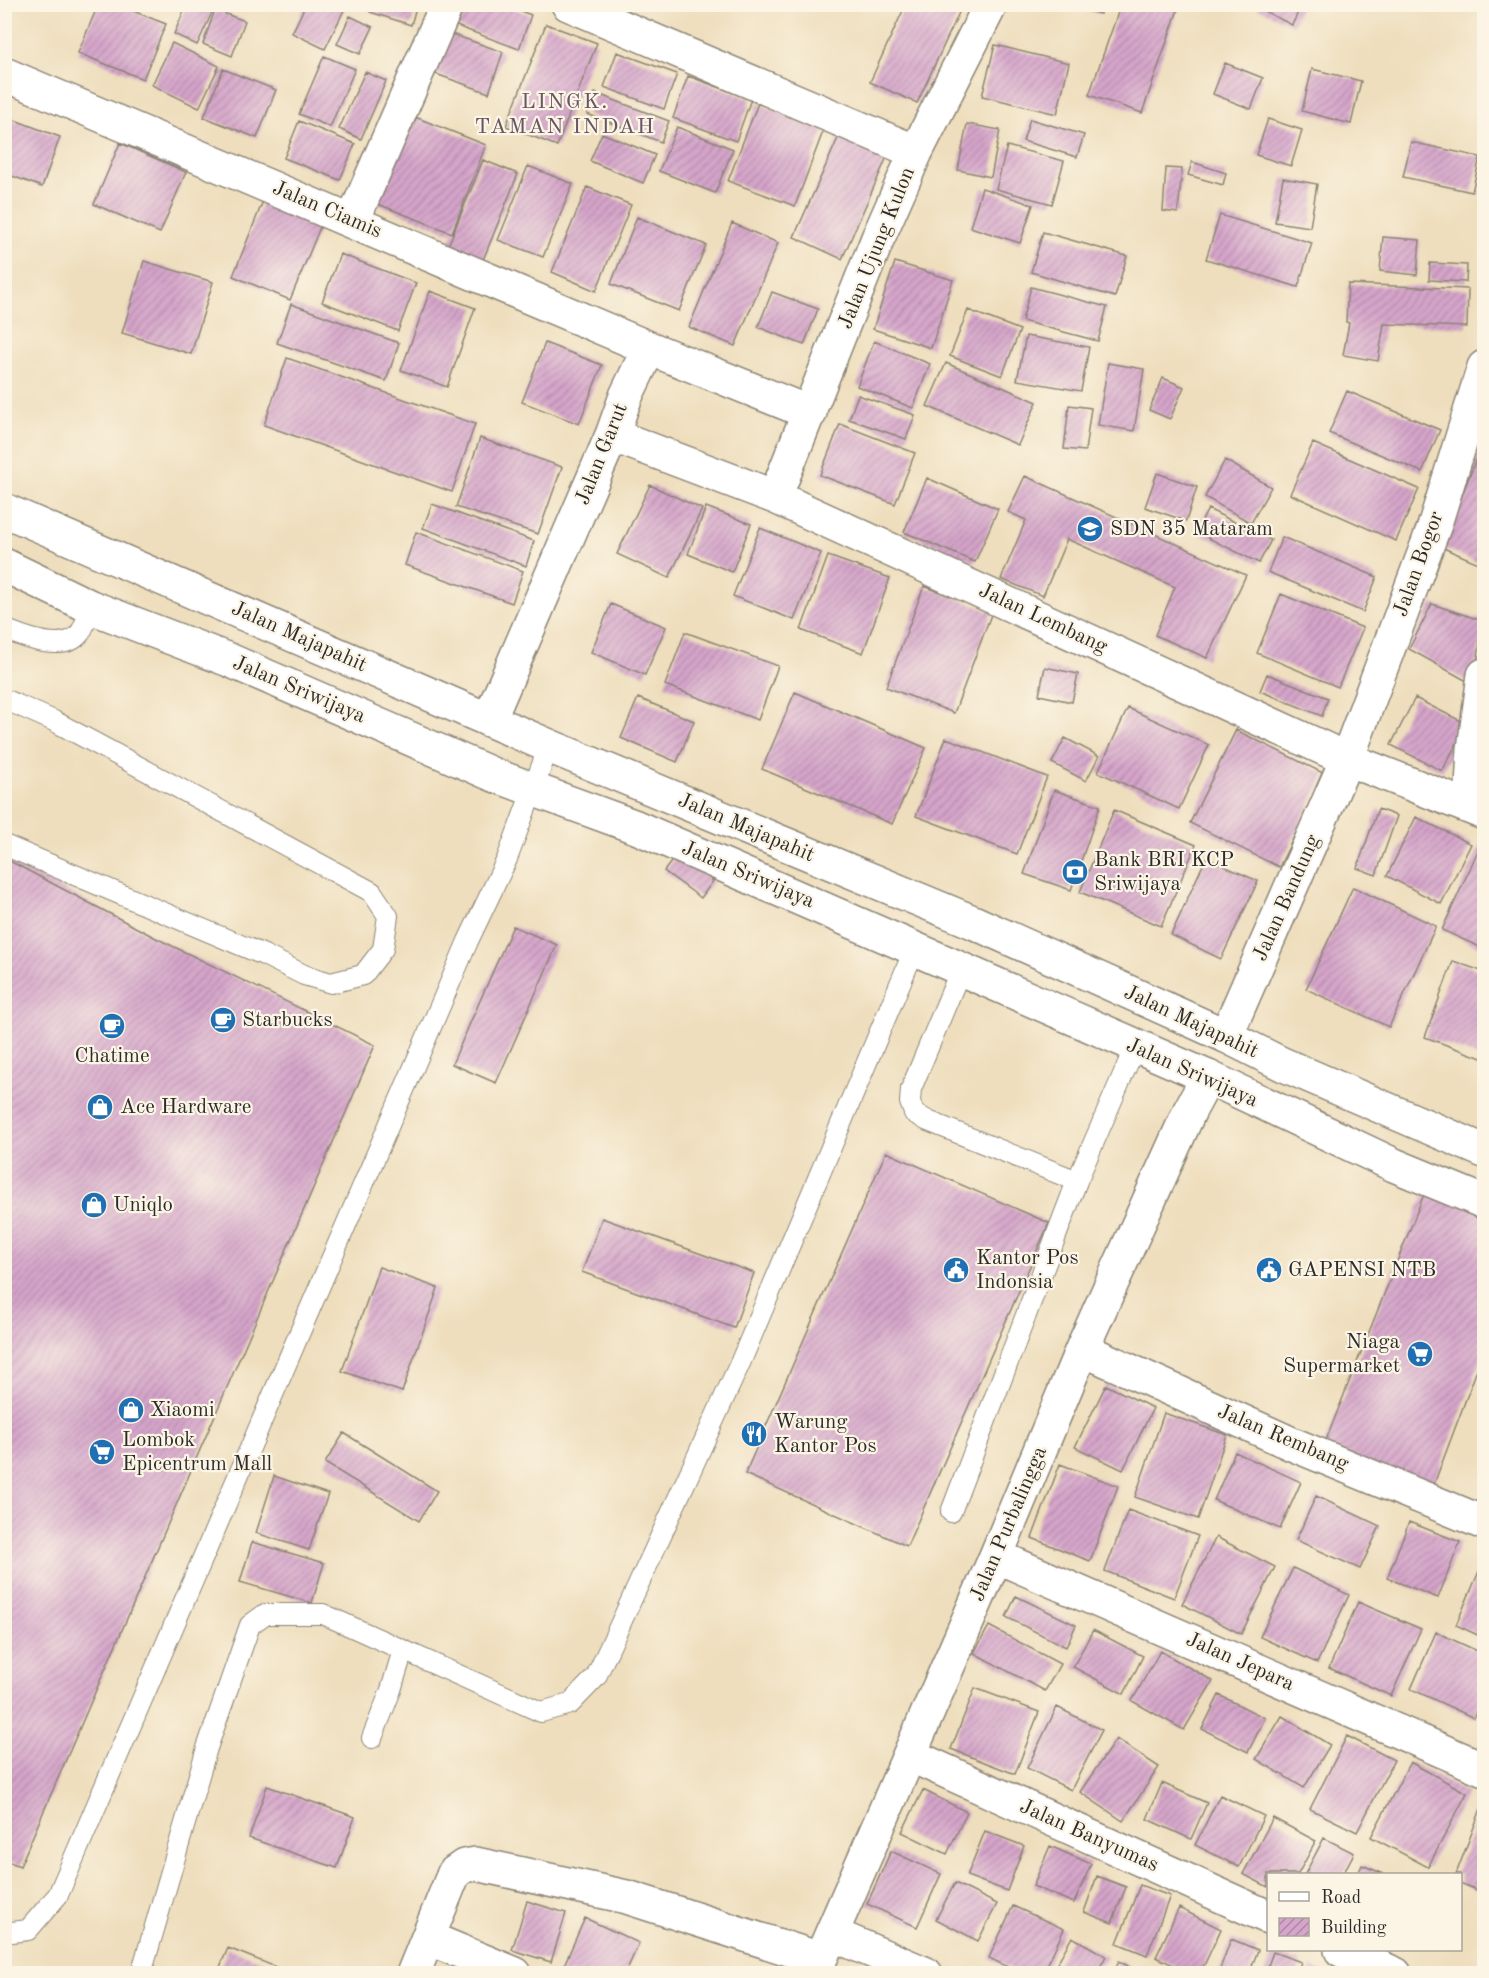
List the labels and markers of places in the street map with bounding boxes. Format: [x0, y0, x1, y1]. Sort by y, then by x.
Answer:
school or university icon: SDN 35 Mataram [1075, 514, 1105, 544]
place label: SDN 35 Mataram [1110, 519, 1273, 540]
place label: Bank BRI KCP Sriwijaya [1094, 850, 1234, 895]
bank icon: Bank BRI KCP Sriwijaya [1060, 857, 1090, 887]
cafe icon: Starbucks [208, 1005, 238, 1035]
place label: Starbucks [242, 1010, 333, 1031]
cafe icon: Chatime [97, 1011, 127, 1041]
place label: Chatime [74, 1046, 150, 1067]
shop icon: Ace Hardware [85, 1092, 115, 1122]
place label: Ace Hardware [120, 1097, 252, 1118]
shop icon: Uniqlo [79, 1190, 109, 1220]
place label: Uniqlo [113, 1195, 173, 1216]
place label: Kantor Pos Indonsia [976, 1248, 1079, 1293]
public building icon: Kantor Pos Indonsia [941, 1255, 971, 1285]
public building icon: GAPENSI NTB [1254, 1255, 1284, 1285]
place label: GAPENSI NTB [1288, 1260, 1436, 1281]
place label: Niaga Supermarket [1283, 1332, 1400, 1377]
supermarket icon: Niaga Supermarket [1405, 1339, 1435, 1369]
shop icon: Xiaomi [116, 1395, 146, 1425]
place label: Xiaomi [150, 1400, 215, 1421]
place label: Warung Kantor Pos [774, 1412, 877, 1457]
restaurant icon: Warung Kantor Pos [739, 1419, 769, 1449]
place label: Lombok Epicentrum Mall [122, 1430, 273, 1475]
supermarket icon: Lombok Epicentrum Mall [87, 1437, 117, 1467]

